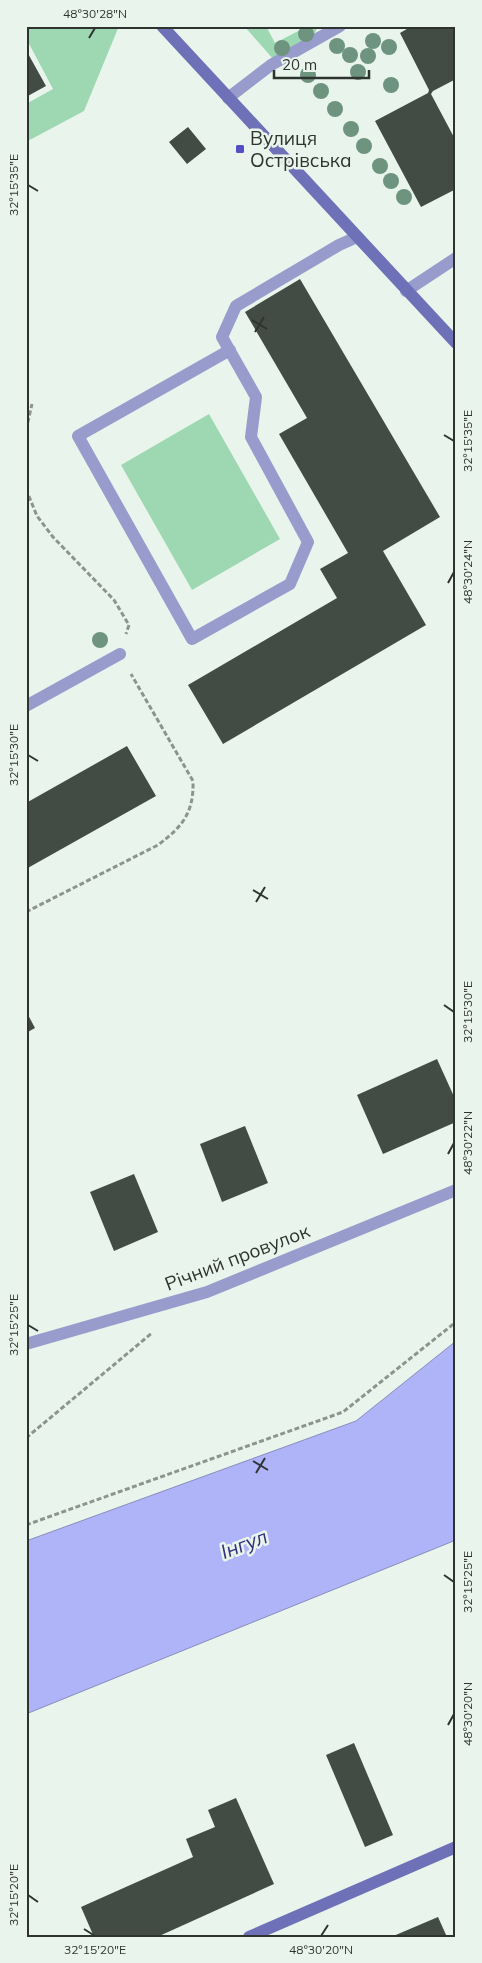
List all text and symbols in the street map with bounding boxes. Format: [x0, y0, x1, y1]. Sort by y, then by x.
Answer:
text: 48°30'28"N [63, 6, 127, 21]
scale bar [274, 48, 370, 80]
text: 20 m [282, 55, 317, 74]
place label: Вулиця Острівська [250, 126, 352, 172]
marker: Вулиця Острівська [234, 143, 246, 155]
text: 32°15'35"E [6, 154, 21, 216]
text: 32°15'35"E [460, 410, 475, 472]
text: 48°30'24"N [460, 540, 475, 604]
text: 32°15'30"E [6, 724, 21, 786]
text: 32°15'30"E [460, 981, 475, 1043]
text: 48°30'22"N [460, 1111, 475, 1175]
street label: Річний провулок [161, 1218, 314, 1296]
text: 32°15'25"E [6, 1294, 21, 1356]
water label: Інгул [217, 1523, 271, 1564]
text: 32°15'25"E [460, 1551, 475, 1613]
text: 48°30'20"N [460, 1682, 475, 1746]
text: 32°15'20"E [6, 1864, 21, 1926]
text: 32°15'20"E [64, 1942, 126, 1957]
text: 48°30'20"N [289, 1942, 353, 1957]

